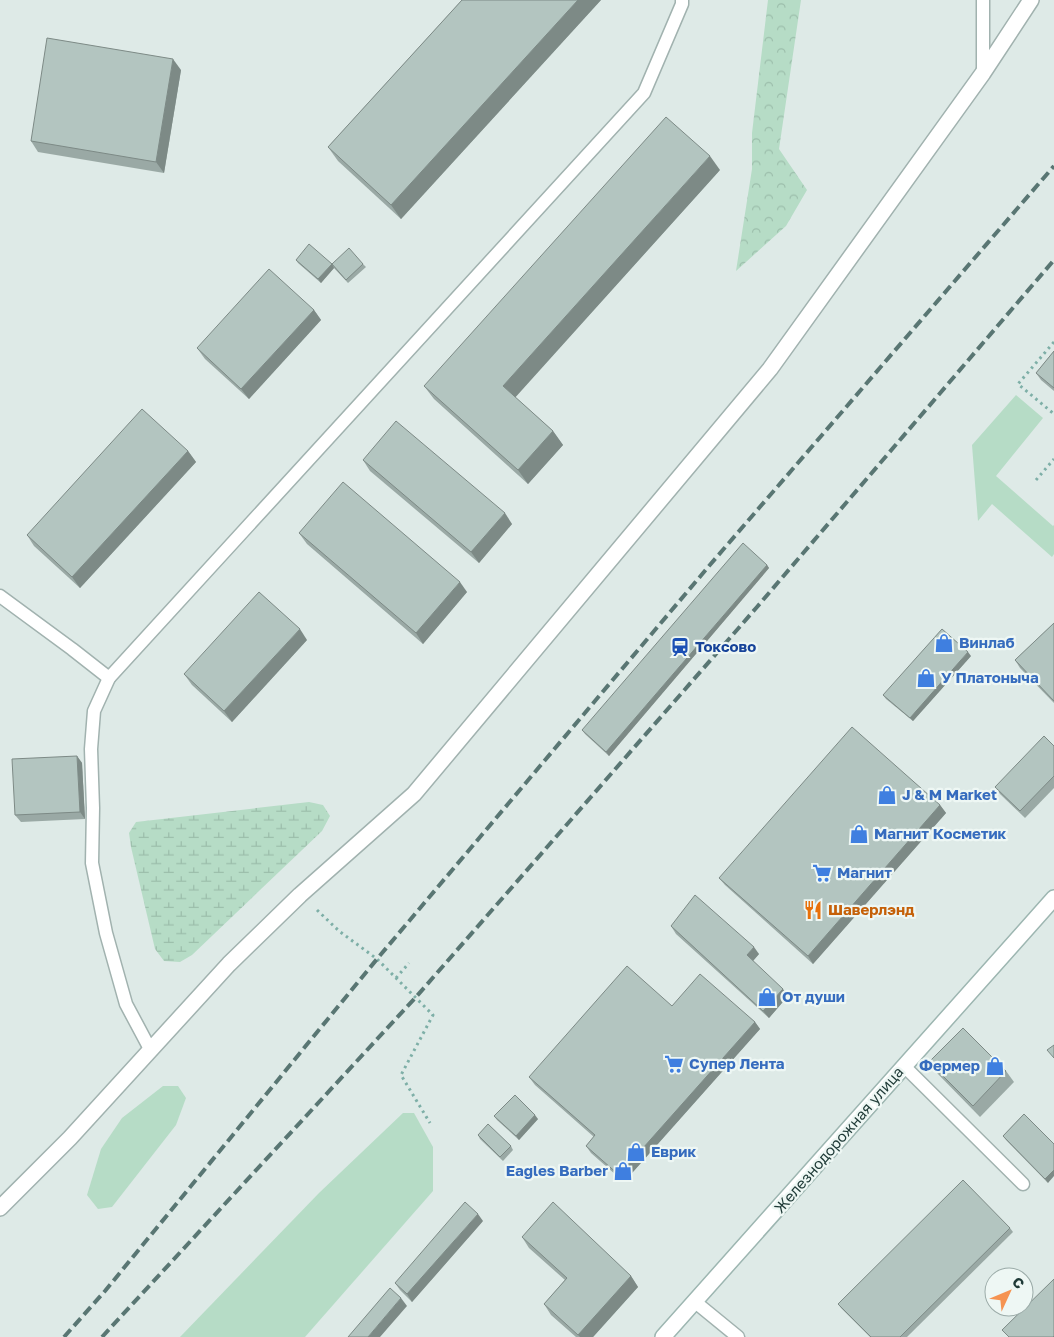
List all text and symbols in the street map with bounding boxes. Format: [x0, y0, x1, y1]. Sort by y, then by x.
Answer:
shop icon: Винлаб [933, 632, 955, 654]
place label: Винлаб [959, 633, 1015, 651]
station icon: Токсово [669, 636, 691, 658]
place label: Токсово [695, 637, 756, 655]
shop icon: У Платоныча [915, 667, 937, 689]
place label: У Платоныча [941, 668, 1039, 686]
shop icon: J & M Market [876, 784, 898, 806]
place label: J & M Market [902, 785, 997, 803]
shop icon: Магнит Косметик [848, 823, 870, 845]
place label: Магнит Косметик [874, 824, 1007, 842]
supermarket icon: Магнит [811, 862, 833, 884]
place label: Магнит [837, 863, 892, 881]
restaurant icon: Шаверлэнд [802, 899, 824, 921]
place label: Шаверлэнд [828, 900, 915, 918]
shop icon: От души [756, 986, 778, 1008]
place label: От души [782, 987, 845, 1005]
supermarket icon: Супер Лента [663, 1053, 685, 1075]
place label: Супер Лента [689, 1054, 785, 1072]
shop icon: Фермер [984, 1055, 1006, 1077]
place label: Фермер [919, 1056, 980, 1074]
street label: Железнодорожная улица [770, 1063, 907, 1216]
shop icon: Еврик [625, 1141, 647, 1163]
place label: Еврик [651, 1142, 696, 1160]
shop icon: Eagles Barber [612, 1160, 634, 1182]
place label: Eagles Barber [506, 1161, 608, 1179]
north arrow [984, 1267, 1034, 1317]
text: С [1009, 1273, 1028, 1292]

